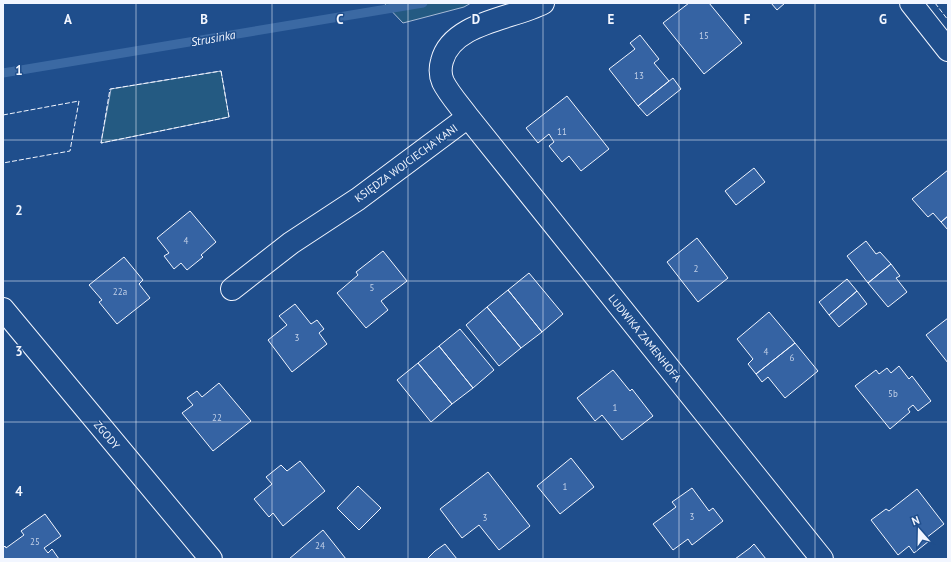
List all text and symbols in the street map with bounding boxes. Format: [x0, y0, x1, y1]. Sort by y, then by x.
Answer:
text: A [64, 11, 72, 28]
text: B [200, 11, 208, 28]
text: C [336, 11, 344, 28]
text: D [472, 11, 480, 28]
text: E [608, 11, 615, 28]
text: F [744, 11, 751, 28]
text: G [879, 11, 887, 28]
water label: Strusinka [190, 27, 237, 49]
house number: 15 [699, 30, 709, 41]
text: 1 [15, 62, 23, 79]
house number: 13 [634, 70, 644, 81]
street label: KSIĘDZA WOJCIECHA KANI [352, 121, 460, 205]
house number: 11 [557, 126, 567, 137]
text: 2 [15, 202, 23, 219]
house number: 4 [184, 235, 189, 246]
house number: 2 [694, 263, 699, 274]
house number: 5 [370, 282, 375, 293]
house number: 22a [113, 286, 127, 297]
street label: LUDWIKA ZAMENHOFA [605, 291, 685, 385]
house number: 3 [295, 332, 300, 343]
text: 3 [15, 343, 23, 360]
house number: 4 [764, 346, 769, 357]
house number: 6 [790, 352, 795, 363]
house number: 5b [888, 388, 898, 399]
house number: 1 [613, 402, 618, 413]
house number: 22 [212, 412, 222, 423]
street label: ZGODY [91, 418, 123, 453]
house number: 1 [563, 481, 568, 492]
text: 4 [15, 483, 23, 500]
north arrow [899, 510, 939, 550]
house number: 3 [690, 511, 695, 522]
house number: 3 [483, 512, 488, 523]
text: N [910, 513, 921, 528]
house number: 25 [30, 536, 40, 547]
house number: 24 [315, 540, 325, 551]

